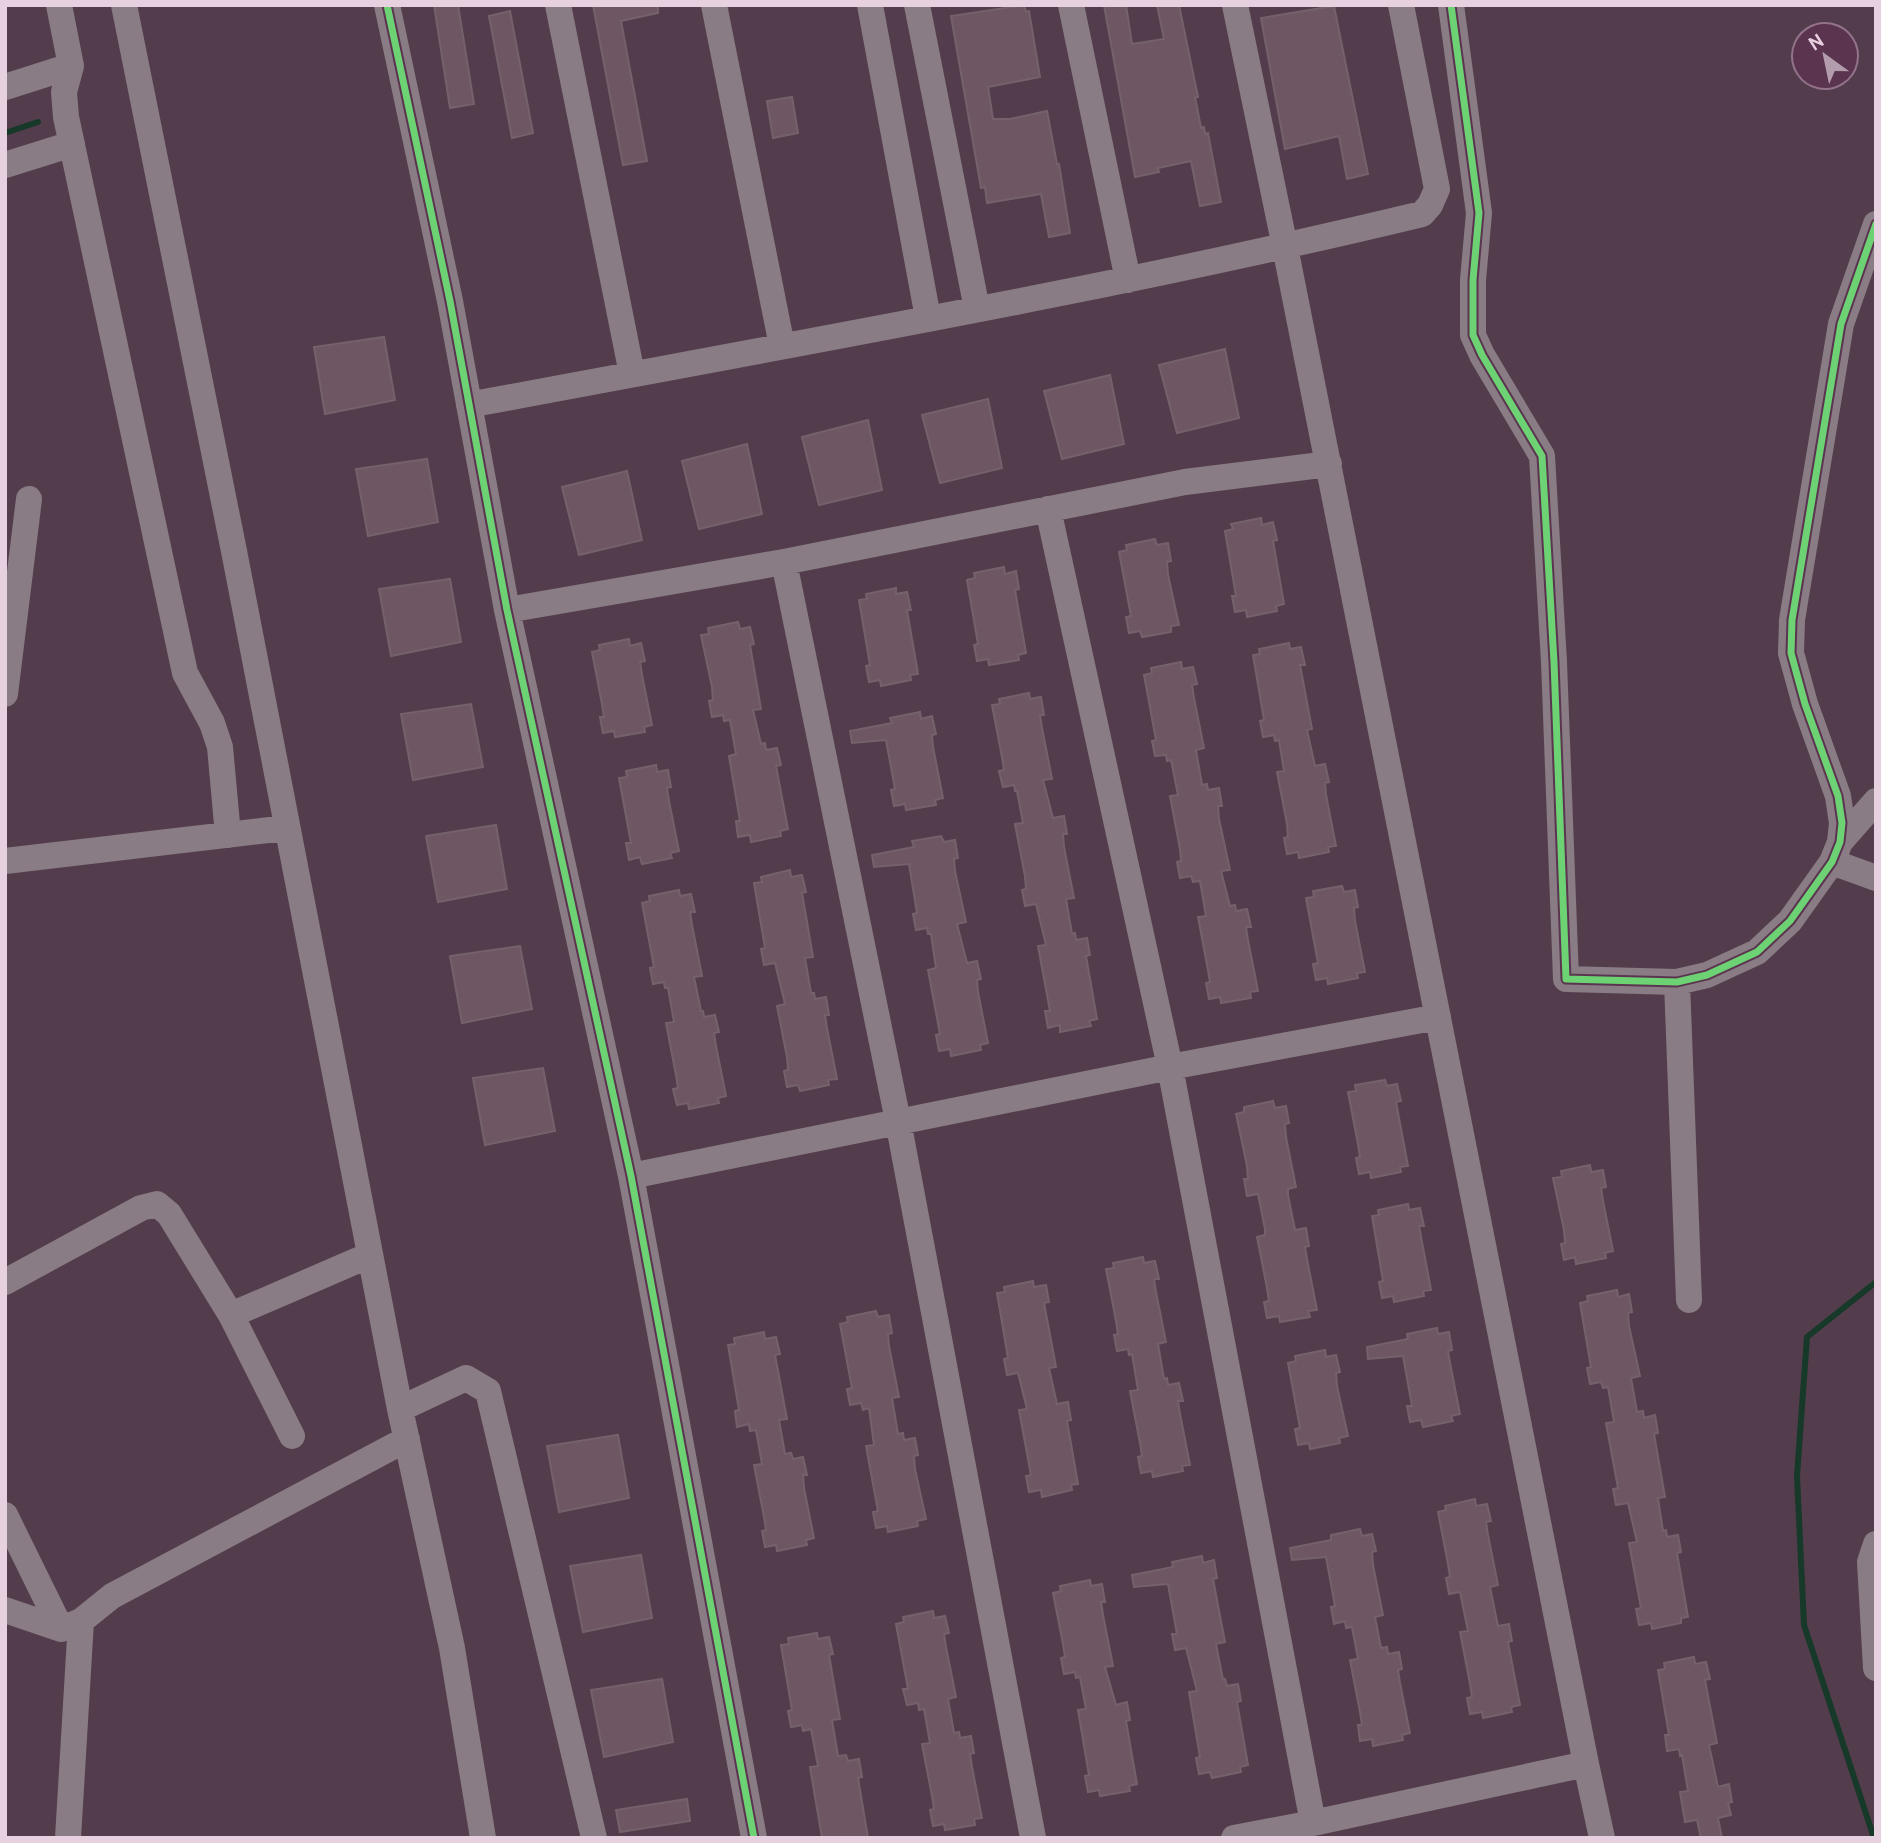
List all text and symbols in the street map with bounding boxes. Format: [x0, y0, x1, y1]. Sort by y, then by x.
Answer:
north arrow [1790, 21, 1860, 91]
text: N [1804, 29, 1828, 55]

